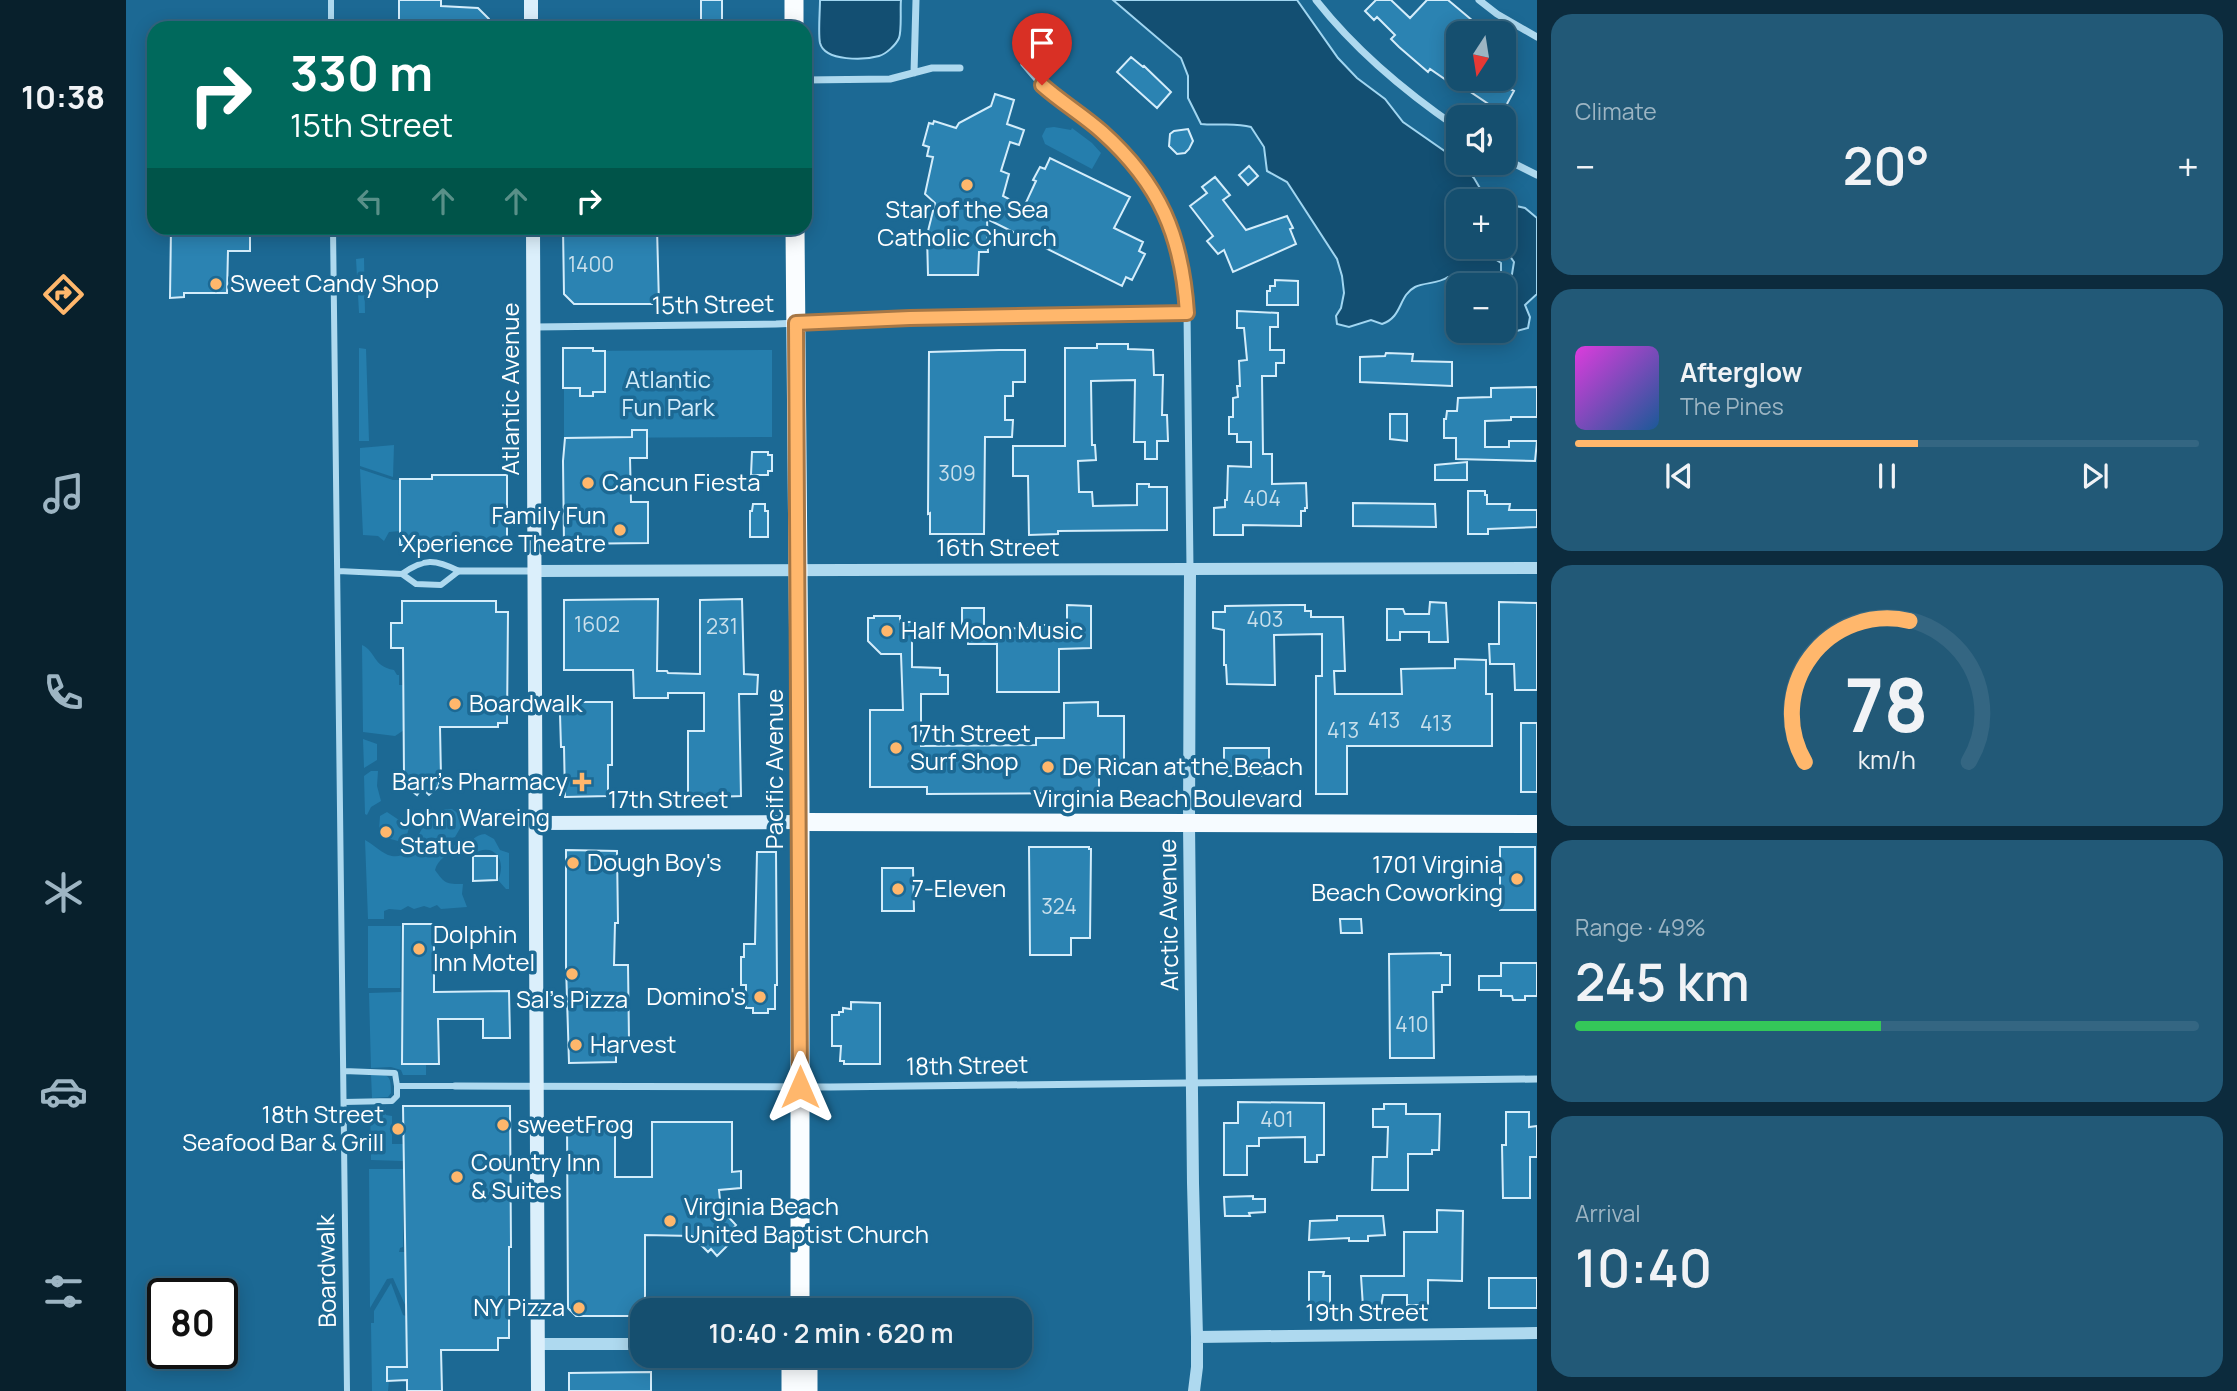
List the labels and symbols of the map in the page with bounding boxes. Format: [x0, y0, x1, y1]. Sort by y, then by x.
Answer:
pin [1012, 13, 1072, 85]
north arrow [1446, 21, 1516, 91]
marker: Star of the Sea Catholic Church [959, 177, 975, 193]
place label: Star of the Sea Catholic Church [877, 192, 1057, 253]
house number: 1400 [568, 250, 614, 278]
place label: Sweet Candy Shop [230, 266, 439, 299]
marker: Sweet Candy Shop [208, 276, 224, 292]
street label: 15th Street [651, 286, 774, 321]
street label: Atlantic Avenue [493, 303, 526, 476]
park label: Atlantic Fun Park [621, 362, 716, 423]
house number: 309 [938, 459, 976, 487]
place label: Cancun Fiesta [602, 465, 761, 498]
marker: Cancun Fiesta [580, 475, 596, 491]
house number: 404 [1243, 484, 1281, 512]
place label: Family Fun Xperience Theatre [402, 498, 606, 559]
marker: Family Fun Xperience Theatre [612, 522, 628, 538]
street label: 16th Street [936, 530, 1060, 563]
house number: 403 [1247, 605, 1283, 633]
house number: 1602 [574, 610, 620, 638]
house number: 231 [706, 612, 738, 640]
place label: Half Moon Music [901, 613, 1083, 646]
marker: Half Moon Music [879, 623, 895, 639]
place label: Boardwalk [469, 686, 584, 719]
street label: Pacific Avenue [757, 689, 790, 849]
marker: Boardwalk [447, 696, 463, 712]
house number: 413 [1368, 706, 1400, 734]
house number: 413 [1420, 709, 1452, 737]
place label: 17th Street Surf Shop [910, 716, 1031, 777]
house number: 413 [1327, 716, 1359, 744]
marker: 17th Street Surf Shop [888, 740, 904, 756]
place label: De Rican at the Beach [1062, 749, 1303, 782]
marker: De Rican at the Beach [1040, 759, 1056, 775]
place label: Barr's Pharmacy [392, 764, 568, 797]
marker: Barr's Pharmacy [574, 774, 590, 790]
street label: Virginia Beach Boulevard [1033, 781, 1303, 814]
street label: 17th Street [608, 782, 728, 815]
place label: John Wareing Statue [400, 800, 550, 861]
marker: John Wareing Statue [378, 824, 394, 840]
street label: Arctic Avenue [1150, 839, 1185, 991]
place label: Dough Boy's [587, 845, 722, 878]
place label: 1701 Virginia Beach Coworking [1311, 847, 1503, 908]
marker: Dough Boy's [565, 855, 581, 871]
place label: 7-Eleven [912, 871, 1006, 904]
marker: 1701 Virginia Beach Coworking [1509, 871, 1525, 887]
marker: 7-Eleven [890, 881, 906, 897]
house number: 324 [1041, 892, 1077, 920]
place label: Dolphin Inn Motel [433, 917, 535, 978]
marker: Dolphin Inn Motel [411, 941, 427, 957]
marker: Sal's Pizza [564, 966, 580, 982]
place label: Domino's [646, 979, 746, 1012]
place label: Sal's Pizza [516, 982, 628, 1015]
marker: Domino's [752, 989, 768, 1005]
house number: 410 [1395, 1010, 1429, 1038]
place label: Harvest [590, 1027, 676, 1060]
marker: Harvest [568, 1037, 584, 1053]
street label: 18th Street [905, 1047, 1028, 1082]
position arrow [763, 1050, 837, 1124]
place label: 18th Street Seafood Bar & Grill [182, 1097, 384, 1158]
house number: 401 [1260, 1105, 1294, 1133]
place label: sweetFrog [517, 1107, 634, 1140]
marker: sweetFrog [495, 1117, 511, 1133]
marker: 18th Street Seafood Bar & Grill [390, 1121, 406, 1137]
place label: Country Inn & Suites [471, 1145, 601, 1206]
marker: Country Inn & Suites [449, 1169, 465, 1185]
place label: Virginia Beach United Baptist Church [684, 1189, 929, 1250]
street label: Boardwalk [308, 1213, 343, 1328]
marker: Virginia Beach United Baptist Church [662, 1213, 678, 1229]
speed limit sign: 80 [147, 1278, 238, 1369]
place label: NY Pizza [473, 1290, 565, 1323]
street label: 19th Street [1305, 1295, 1429, 1328]
marker: NY Pizza [571, 1300, 587, 1316]

